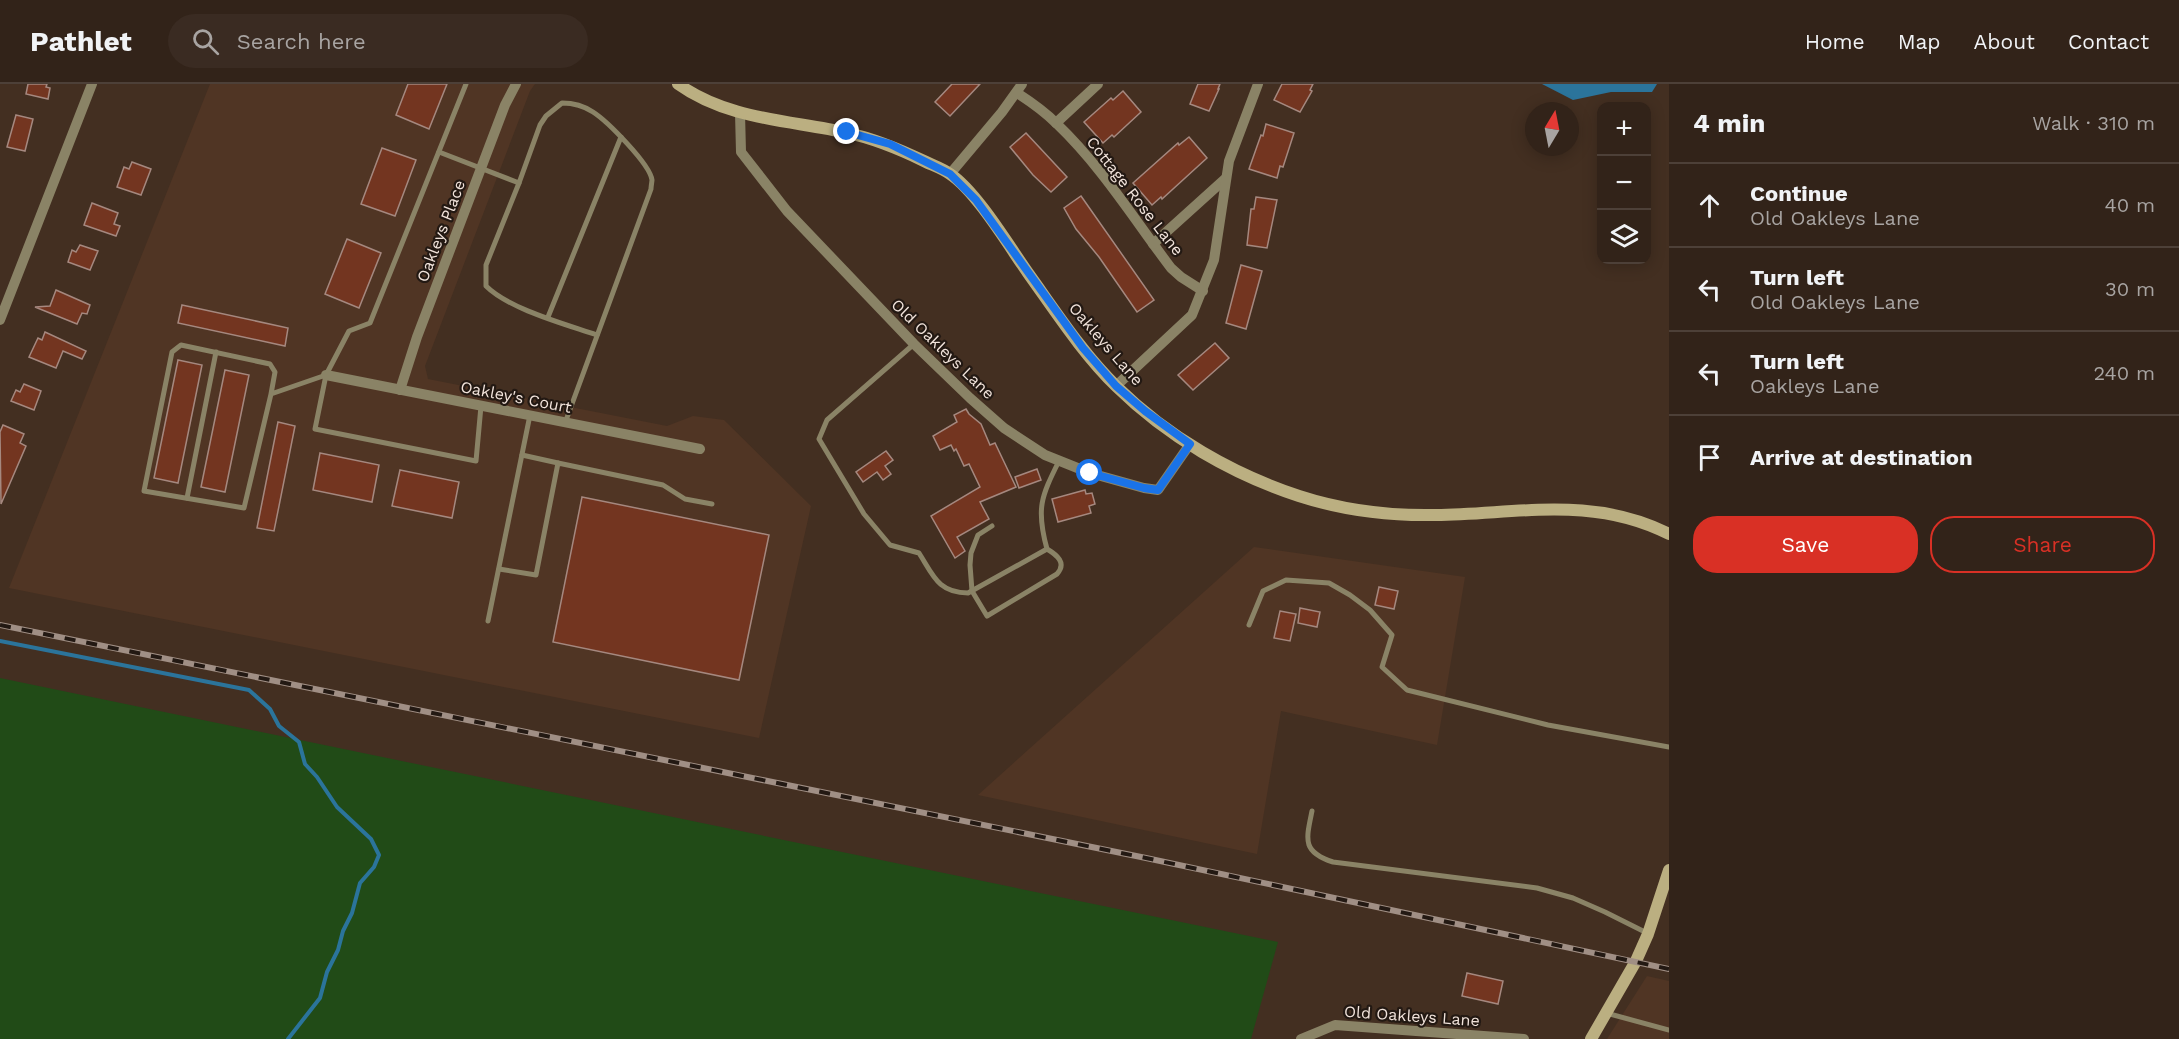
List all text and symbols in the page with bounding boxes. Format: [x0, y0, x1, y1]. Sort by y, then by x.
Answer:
search box [168, 14, 588, 68]
text: Pathlet [30, 25, 132, 58]
icon: search [189, 25, 222, 58]
text: Search here [237, 29, 366, 54]
text: Home [1805, 29, 1865, 54]
text: Map [1898, 29, 1941, 54]
text: About [1974, 29, 2035, 54]
text: Contact [2068, 29, 2149, 54]
north arrow [1525, 102, 1579, 156]
map controls [1597, 102, 1651, 264]
button: + [1597, 102, 1651, 156]
text: 4 min [1693, 108, 1765, 138]
text: Walk · 310 m [2032, 111, 2155, 135]
route end [833, 118, 859, 144]
street label: Cottage Rose Lane [1083, 133, 1187, 259]
button: − [1597, 156, 1651, 210]
street label: Oakleys Place [413, 177, 469, 285]
text: Continue [1750, 181, 1848, 206]
icon: ahead [1693, 189, 1726, 222]
text: 40 m [2104, 193, 2155, 217]
text: Old Oakleys Lane [1750, 206, 1920, 230]
button: layers [1597, 210, 1651, 264]
text: Turn left [1750, 265, 1844, 290]
icon: left [1693, 273, 1726, 306]
text: 30 m [2105, 277, 2155, 301]
text: Old Oakleys Lane [1750, 290, 1920, 314]
street label: Old Oakleys Lane [888, 295, 998, 403]
street label: Oakleys Lane [1065, 299, 1147, 389]
text: Turn left [1750, 349, 1844, 374]
icon: left [1693, 357, 1726, 390]
text: 240 m [2093, 361, 2155, 385]
text: Oakleys Lane [1750, 374, 1879, 398]
street label: Oakley's Court [459, 377, 573, 417]
icon: arrive [1693, 441, 1726, 474]
text: Arrive at destination [1750, 445, 1973, 470]
route start [1076, 459, 1102, 485]
button: Save [1693, 516, 1918, 573]
button: Share [1930, 516, 2155, 573]
street label: Old Oakleys Lane [1344, 1002, 1480, 1030]

